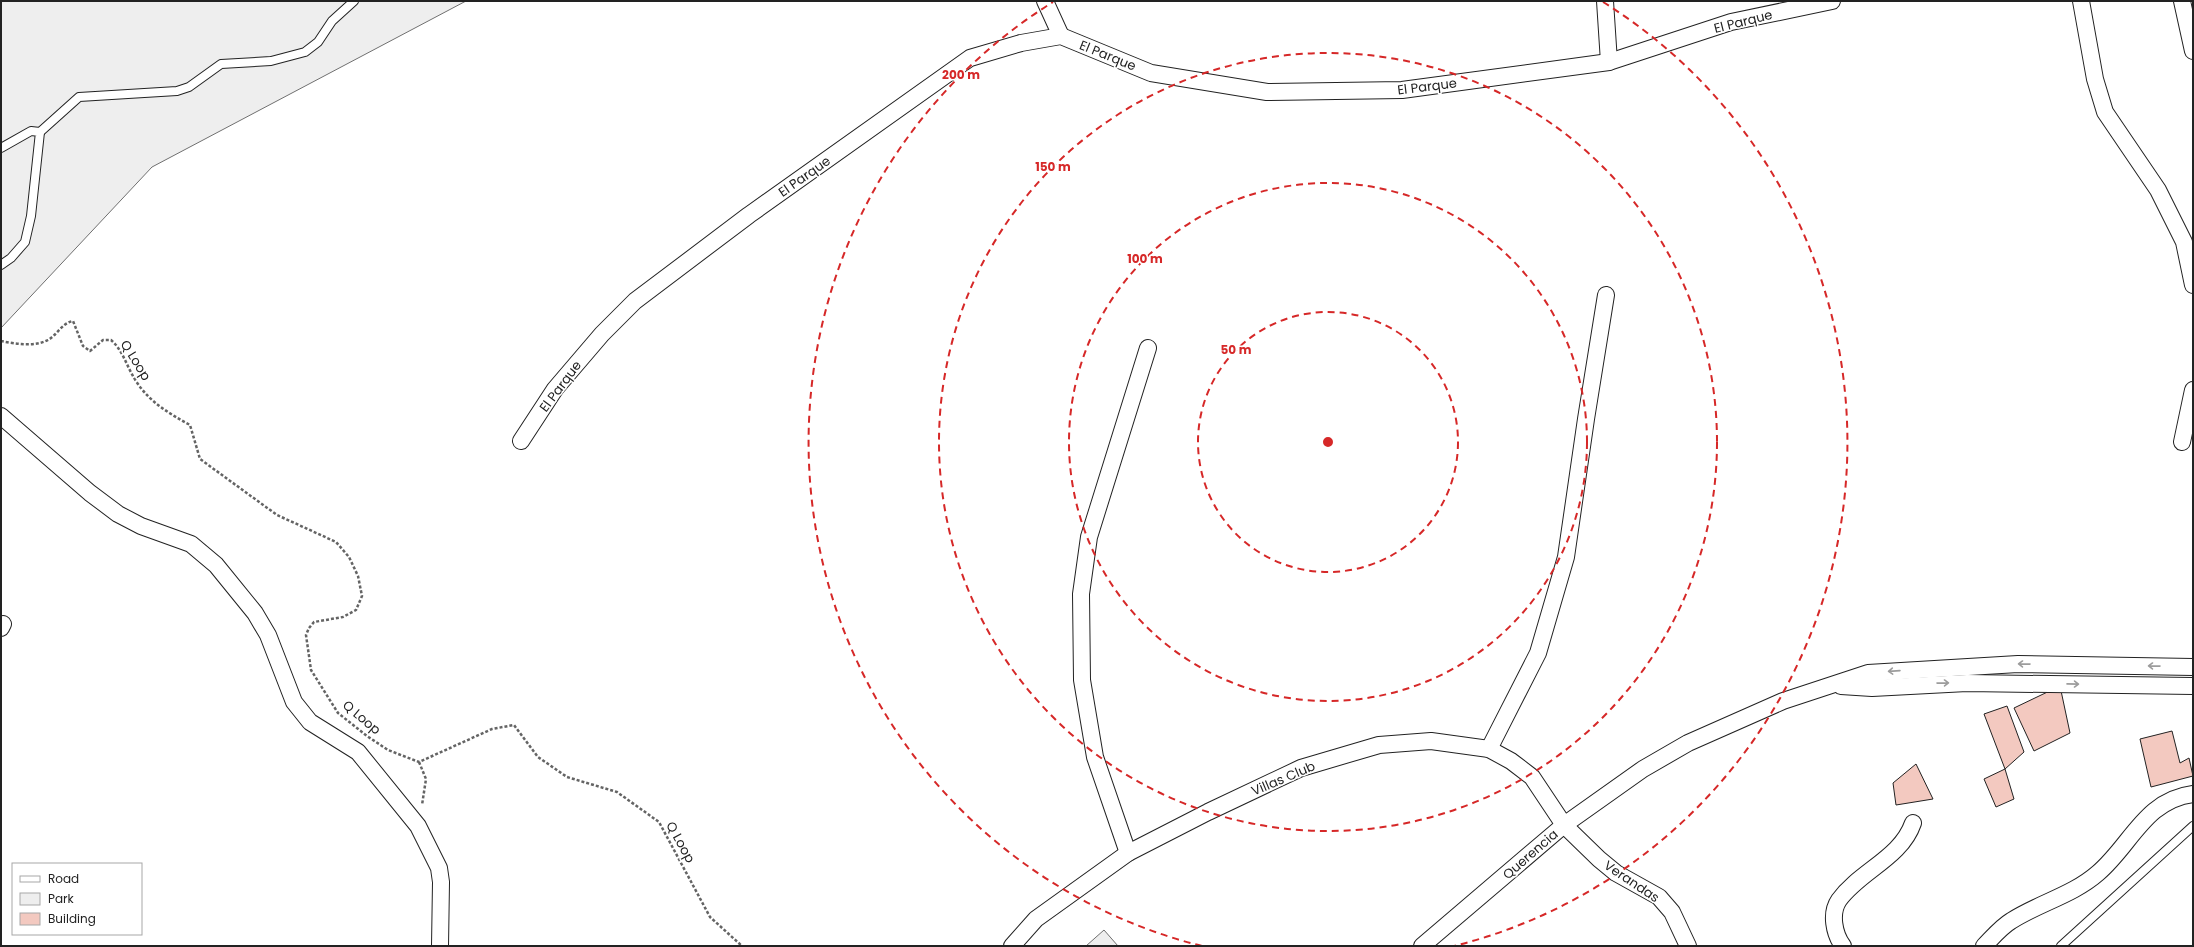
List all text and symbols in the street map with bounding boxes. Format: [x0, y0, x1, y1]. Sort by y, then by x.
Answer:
street label: El Parque [1712, 5, 1774, 38]
street label: El Parque [1077, 35, 1139, 75]
text: 200 m [942, 66, 980, 83]
street label: El Parque [1396, 73, 1458, 100]
street label: El Parque [774, 152, 834, 201]
text: 150 m [1035, 158, 1071, 175]
text: 100 m [1127, 250, 1163, 267]
street label: Q Loop [116, 336, 156, 384]
text: 50 m [1221, 341, 1252, 358]
street label: El Parque [535, 357, 586, 416]
centre of rings [1321, 435, 1335, 449]
one-way arrow [2018, 660, 2031, 668]
one-way arrow [2148, 662, 2161, 670]
one-way arrow [1888, 668, 1901, 675]
one-way arrow [1936, 679, 1949, 687]
one-way arrow [2066, 680, 2079, 688]
street label: Q Loop [338, 696, 385, 739]
street label: Villas Club [1248, 756, 1318, 800]
street label: Q Loop [661, 818, 700, 867]
street label: Querencia [1499, 825, 1562, 884]
street label: Verandas [1600, 856, 1663, 907]
legend [12, 863, 142, 935]
text: Road [48, 870, 79, 887]
text: Park [48, 890, 75, 907]
text: Building [48, 910, 96, 927]

